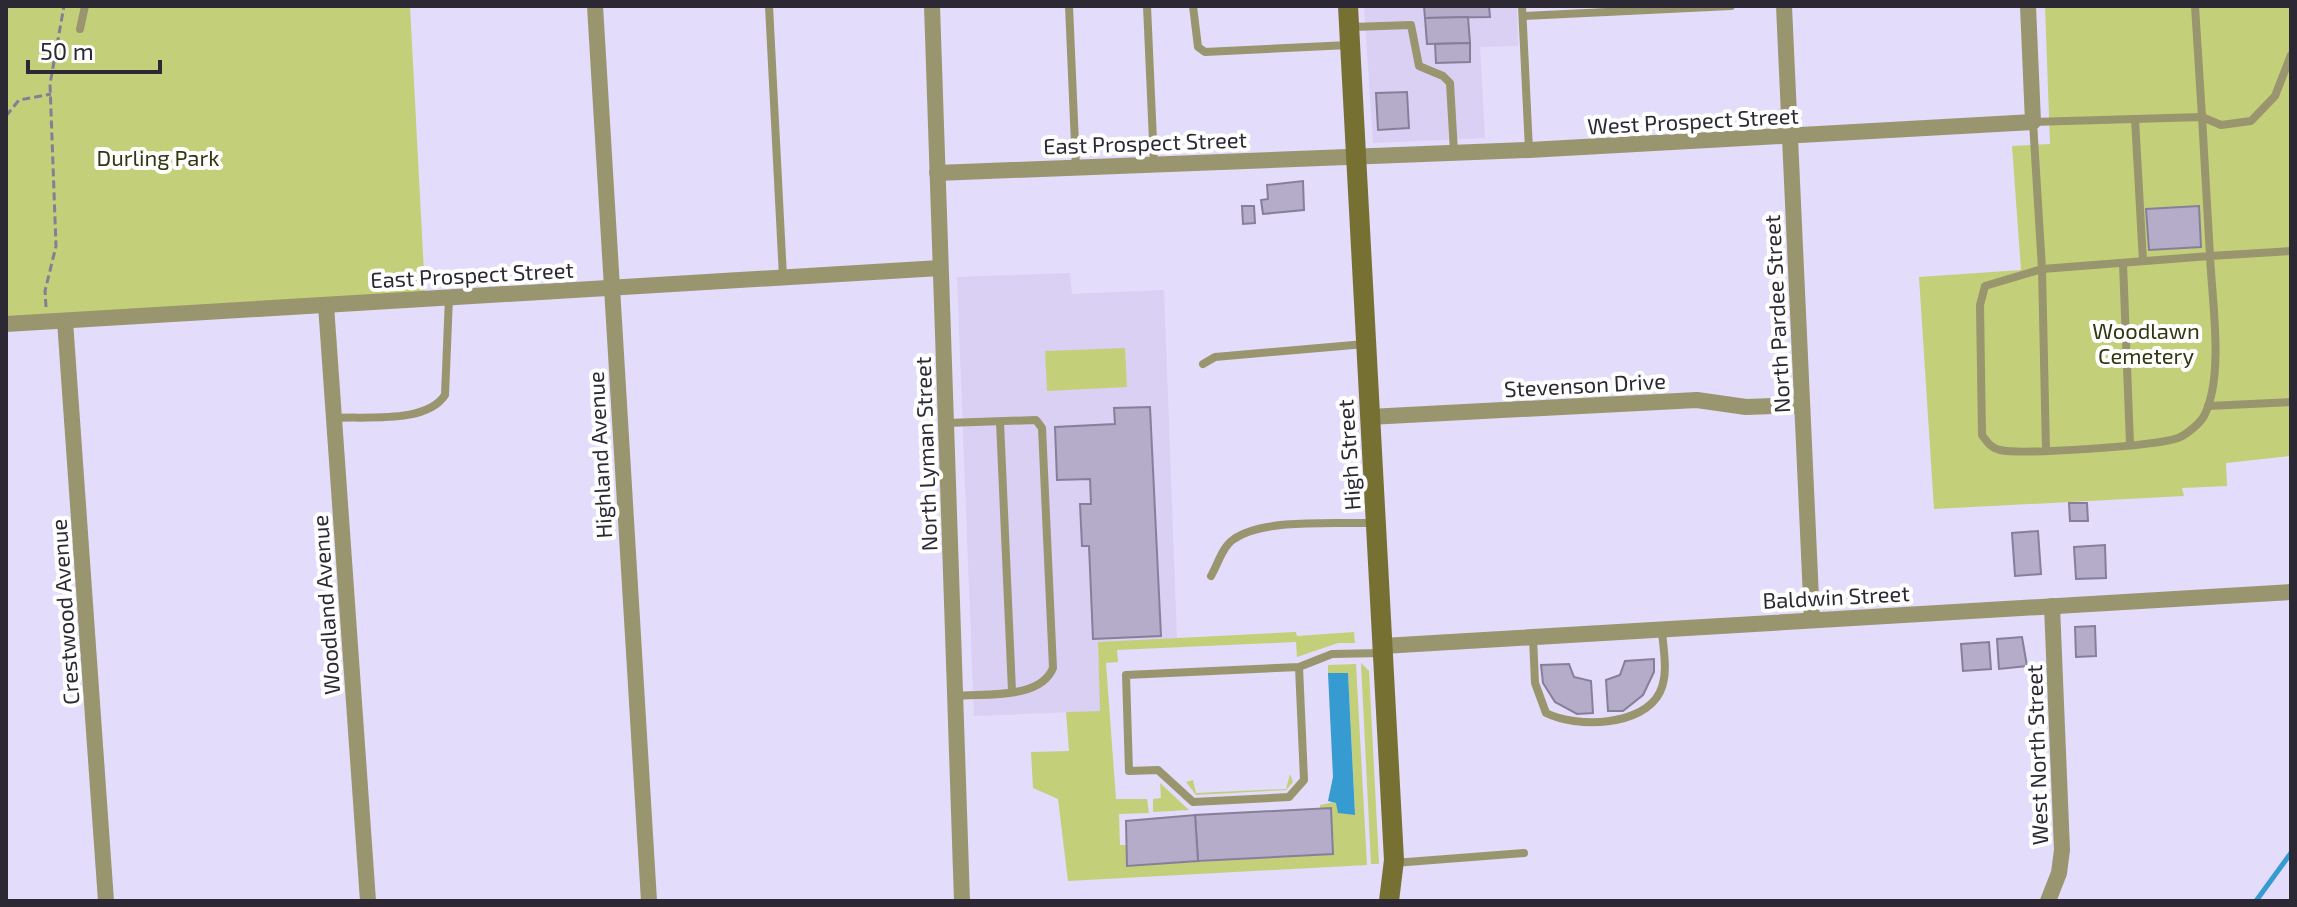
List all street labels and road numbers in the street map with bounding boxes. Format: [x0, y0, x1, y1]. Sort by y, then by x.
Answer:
street label: West Prospect Street [1587, 101, 1799, 139]
street label: East Prospect Street [1043, 125, 1247, 159]
street label: North Pardee Street [1758, 214, 1794, 414]
street label: East Prospect Street [370, 256, 574, 292]
street label: North Lyman Street [909, 356, 941, 552]
street label: Stevenson Drive [1503, 367, 1667, 401]
street label: Highland Avenue [582, 371, 616, 539]
street label: High Street [1331, 399, 1365, 511]
street label: Woodland Avenue [306, 514, 344, 696]
street label: Crestwood Avenue [45, 518, 83, 706]
street label: Baldwin Street [1762, 579, 1910, 613]
street label: West North Street [2020, 664, 2052, 846]

